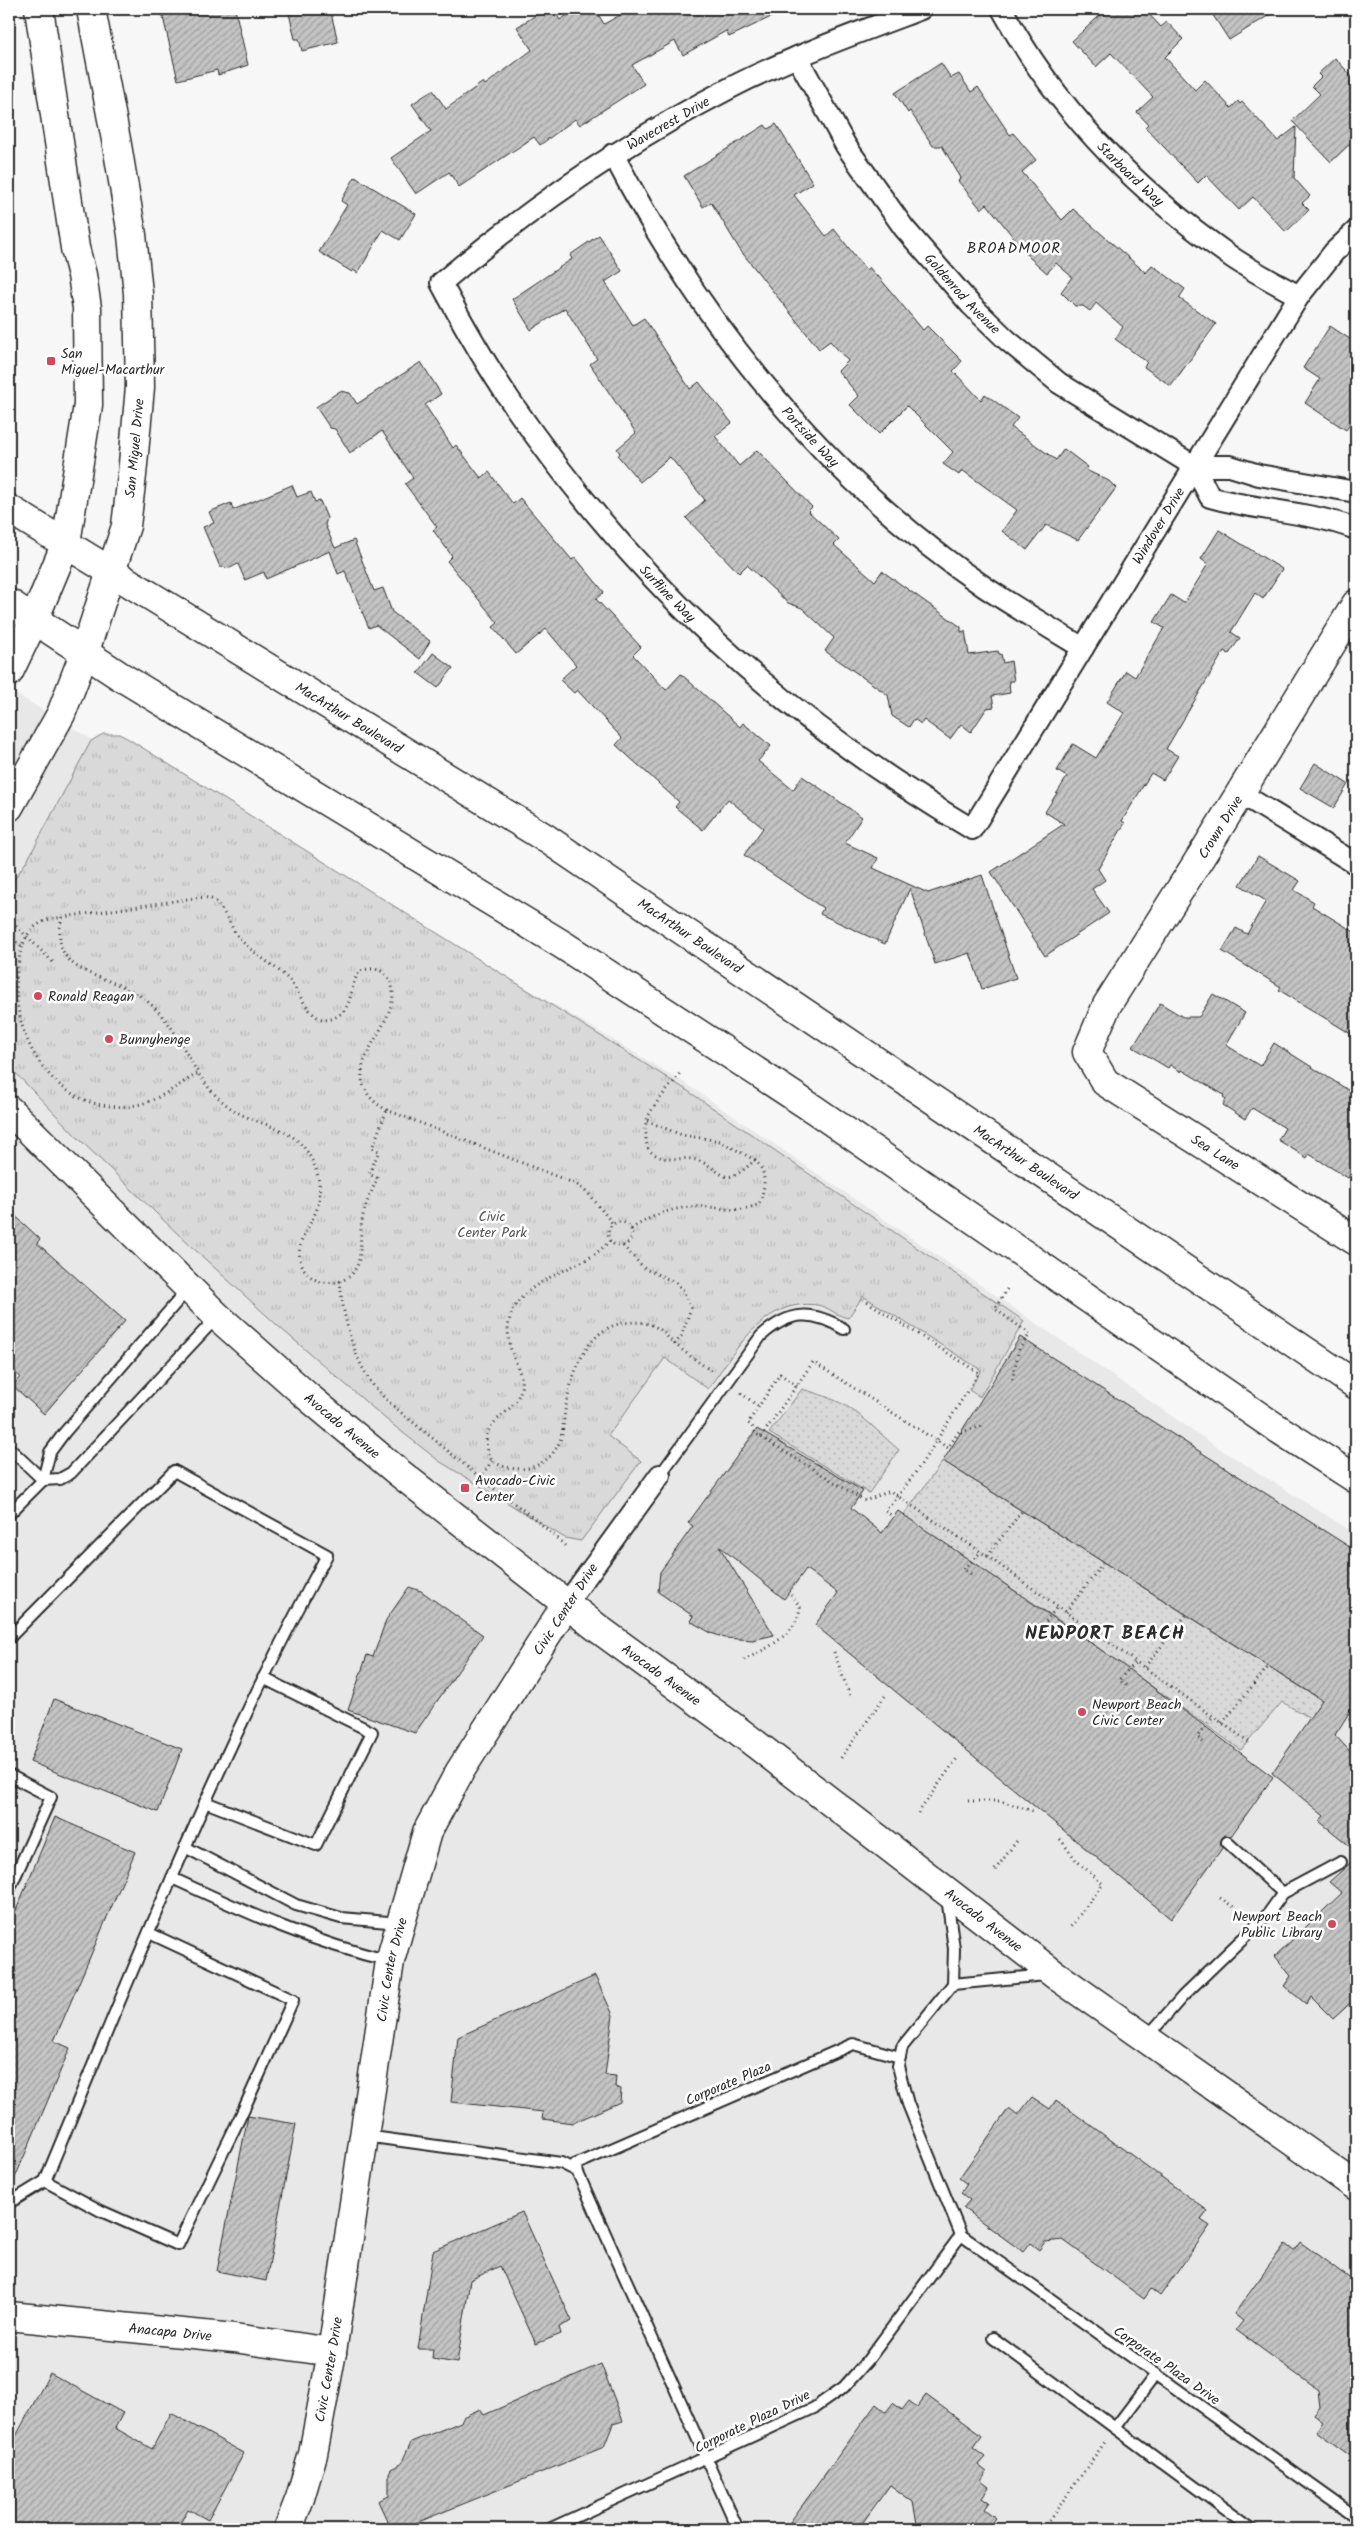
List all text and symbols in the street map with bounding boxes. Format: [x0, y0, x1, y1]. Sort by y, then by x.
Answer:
street label: Wavecrest Drive [623, 91, 715, 157]
street label: Starboard Way [1091, 137, 1169, 212]
district label: BROADMOOR [967, 237, 1061, 261]
street label: Goldenrod Avenue [919, 249, 1006, 340]
place label: San Miguel-Macarthur [61, 343, 166, 381]
marker: San Miguel-Macarthur [45, 355, 57, 367]
street label: San Miguel Drive [119, 397, 151, 499]
street label: Portside Way [776, 402, 844, 473]
street label: Windover Drive [1127, 483, 1191, 569]
street label: Surfline Way [634, 560, 701, 628]
street label: MacArthur Boulevard [290, 677, 408, 760]
street label: Crown Drive [1193, 791, 1249, 863]
street label: MacArthur Boulevard [633, 893, 748, 981]
place label: Ronald Reagan [48, 986, 134, 1008]
marker: Ronald Reagan [32, 990, 44, 1002]
place label: Bunnyhenge [119, 1029, 191, 1051]
marker: Bunnyhenge [103, 1033, 115, 1045]
street label: MacArthur Boulevard [968, 1120, 1083, 1207]
street label: Sea Lane [1186, 1129, 1244, 1177]
park label: Civic Center Park [457, 1206, 527, 1244]
street label: Avocado Avenue [298, 1388, 385, 1465]
place label: Avocado-Civic Center [475, 1470, 556, 1508]
marker: Avocado-Civic Center [459, 1482, 471, 1494]
street label: Civic Center Drive [528, 1558, 604, 1660]
district label: NEWPORT BEACH [1025, 1619, 1185, 1649]
street label: Avocado Avenue [616, 1639, 706, 1712]
place label: Newport Beach Civic Center [1092, 1694, 1181, 1732]
marker: Newport Beach Civic Center [1076, 1706, 1088, 1718]
street label: Avocado Avenue [939, 1883, 1027, 1958]
place label: Newport Beach Public Library [1233, 1906, 1322, 1944]
street label: Civic Center Drive [371, 1914, 414, 2023]
marker: Newport Beach Public Library [1326, 1918, 1338, 1930]
street label: Corporate Plaza [682, 2056, 775, 2112]
street label: Civic Center Drive [309, 2315, 349, 2424]
street label: Anacapa Drive [127, 2318, 213, 2348]
street label: Corporate Plaza Drive [1108, 2321, 1225, 2411]
street label: Corporate Plaza Drive [691, 2384, 815, 2459]

